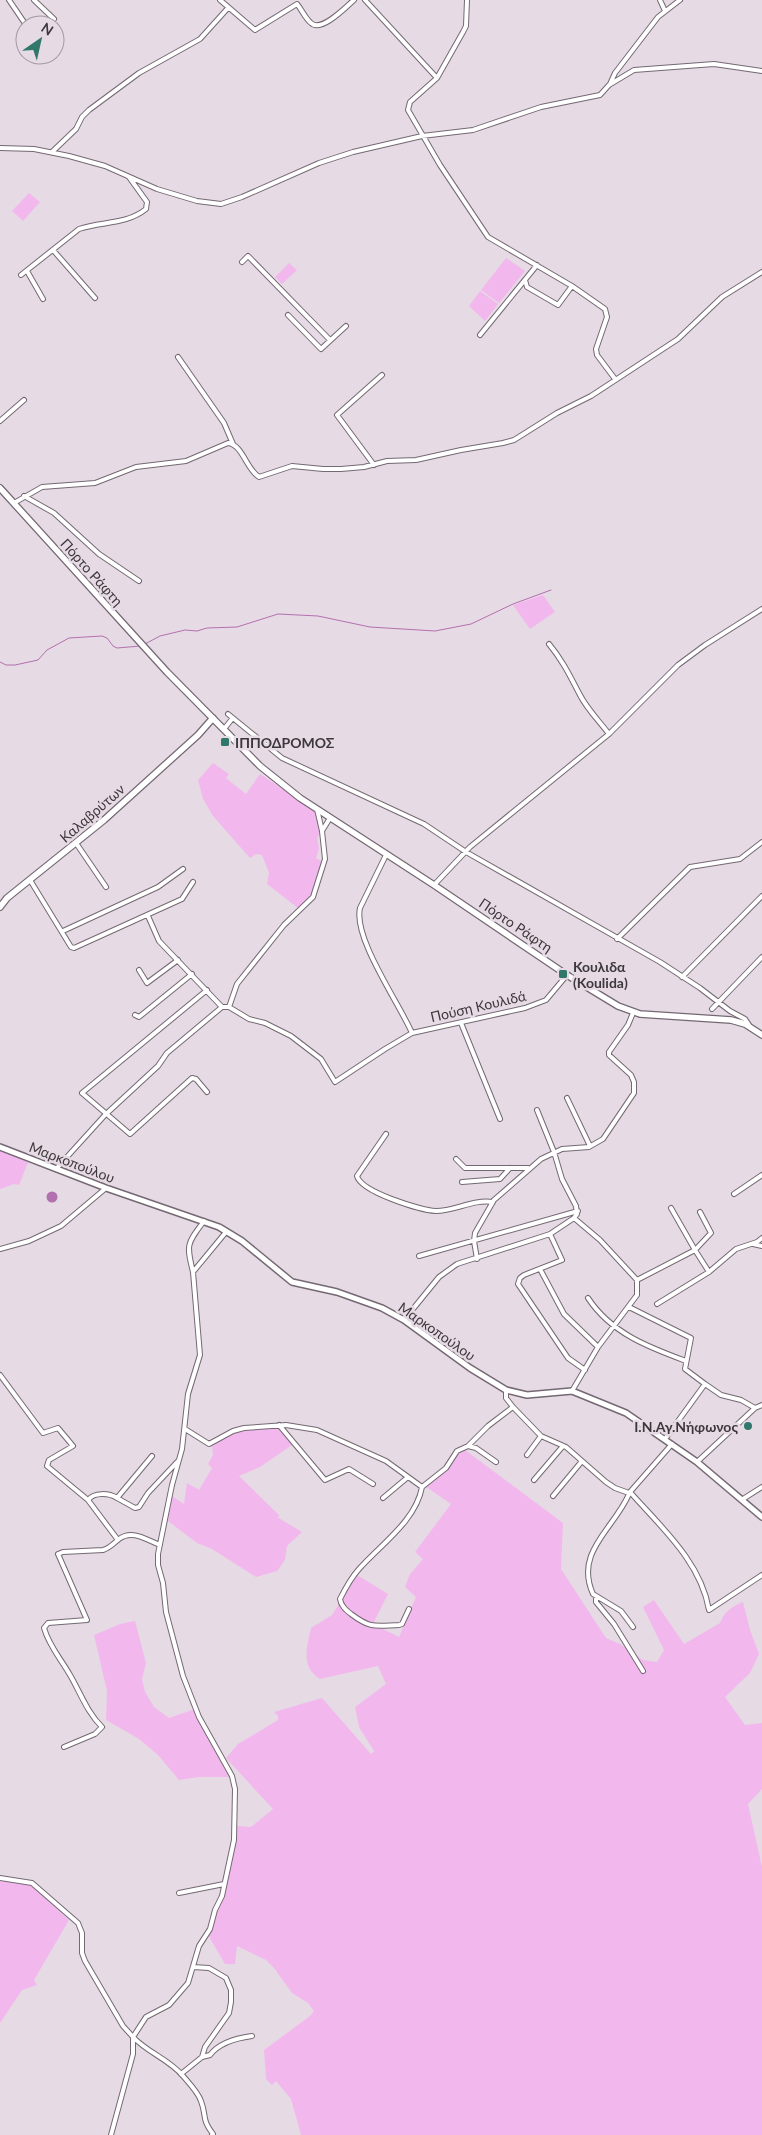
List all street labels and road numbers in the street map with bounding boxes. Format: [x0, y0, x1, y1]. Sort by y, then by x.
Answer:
street label: Πόρτο Ράφτη [57, 535, 127, 609]
street label: Καλαβρύτων [56, 780, 128, 846]
street label: Πόρτο Ράφτη [476, 894, 556, 956]
street label: Πούση Κουλιδά [429, 987, 528, 1025]
street label: Μαρκοπούλου [27, 1138, 117, 1186]
street label: Μαρκοπούλου [395, 1298, 479, 1364]

